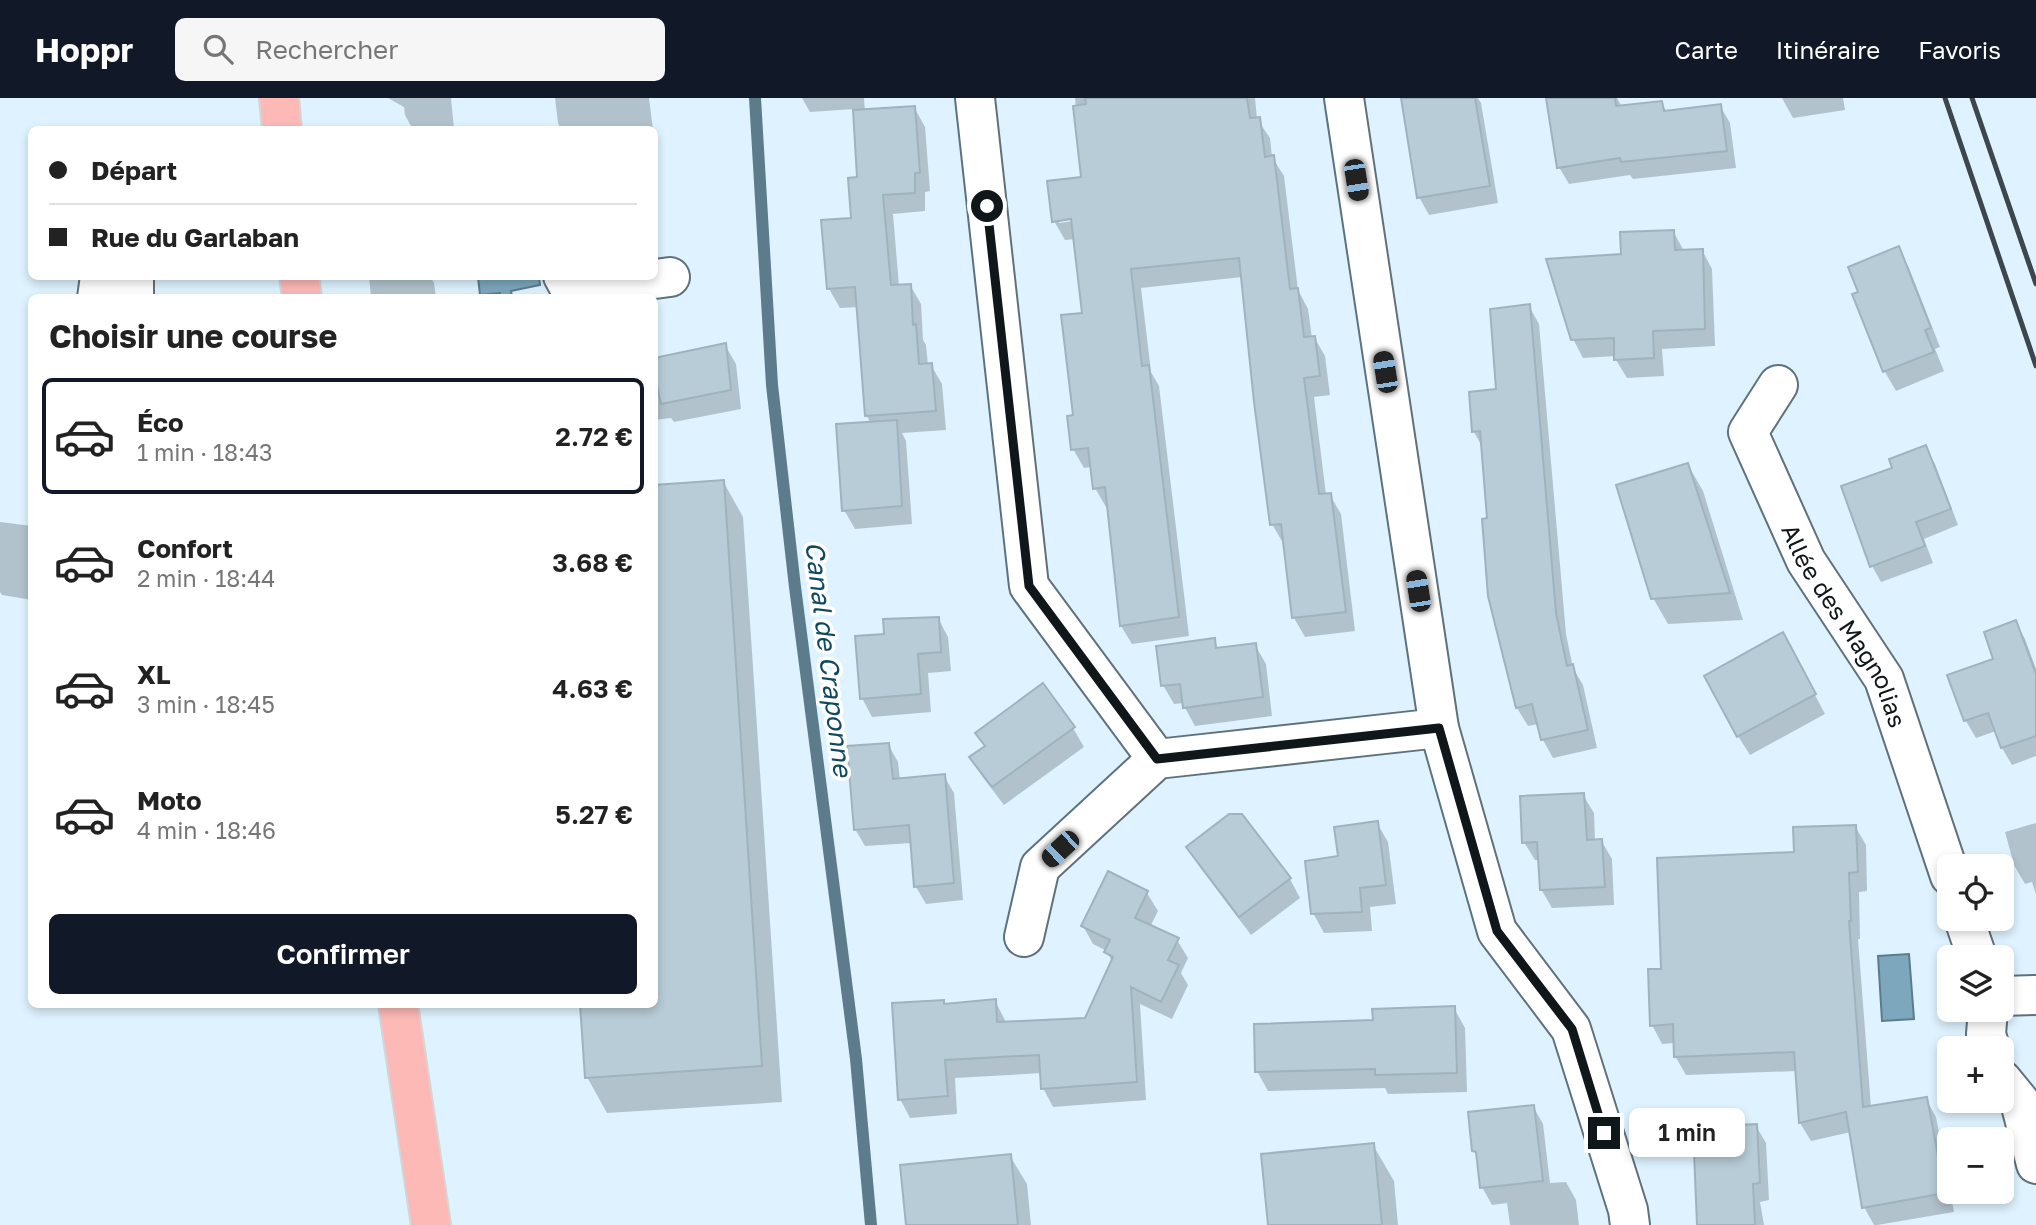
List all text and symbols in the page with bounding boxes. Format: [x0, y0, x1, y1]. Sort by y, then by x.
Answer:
search box [175, 18, 665, 81]
text: Hoppr [35, 30, 133, 69]
icon: search [199, 30, 237, 68]
text: Rechercher [255, 34, 398, 65]
text: Carte [1675, 35, 1738, 64]
text: Itinéraire [1776, 35, 1880, 64]
text: Favoris [1918, 35, 2001, 64]
text: Départ [91, 155, 177, 186]
car [1343, 158, 1370, 202]
route start [971, 190, 1003, 222]
text: Rue du Garlaban [91, 222, 299, 253]
text: Choisir une course [49, 317, 337, 355]
car [1372, 350, 1399, 394]
icon: car [53, 405, 116, 468]
text: Éco [137, 407, 184, 438]
text: 2.72 € [555, 421, 633, 452]
text: 1 min · 18:43 [137, 438, 273, 466]
street label: Allée des Magnolias [1777, 519, 1914, 731]
icon: car [53, 531, 116, 594]
text: Confort [137, 533, 233, 564]
water label: Canal de Craponne [799, 540, 859, 780]
text: 3.68 € [552, 547, 633, 578]
text: 2 min · 18:44 [137, 564, 275, 592]
car [1405, 569, 1432, 613]
icon: car [53, 657, 116, 720]
text: XL [137, 659, 171, 690]
text: 4.63 € [552, 673, 633, 704]
text: 3 min · 18:45 [137, 690, 275, 718]
icon: car [53, 783, 116, 846]
text: Moto [137, 785, 202, 816]
text: 5.27 € [555, 799, 633, 830]
text: 4 min · 18:46 [137, 816, 276, 844]
car [1038, 827, 1083, 871]
map controls [1937, 854, 2014, 1204]
button: locate [1937, 854, 2014, 931]
button: Confirmer [49, 914, 637, 994]
button: layers [1937, 945, 2014, 1022]
button: + [1937, 1036, 2014, 1113]
callout: 1 min [1628, 1108, 1744, 1158]
route end [1588, 1117, 1620, 1149]
text: 1 min [1658, 1118, 1716, 1146]
button: − [1937, 1127, 2014, 1204]

